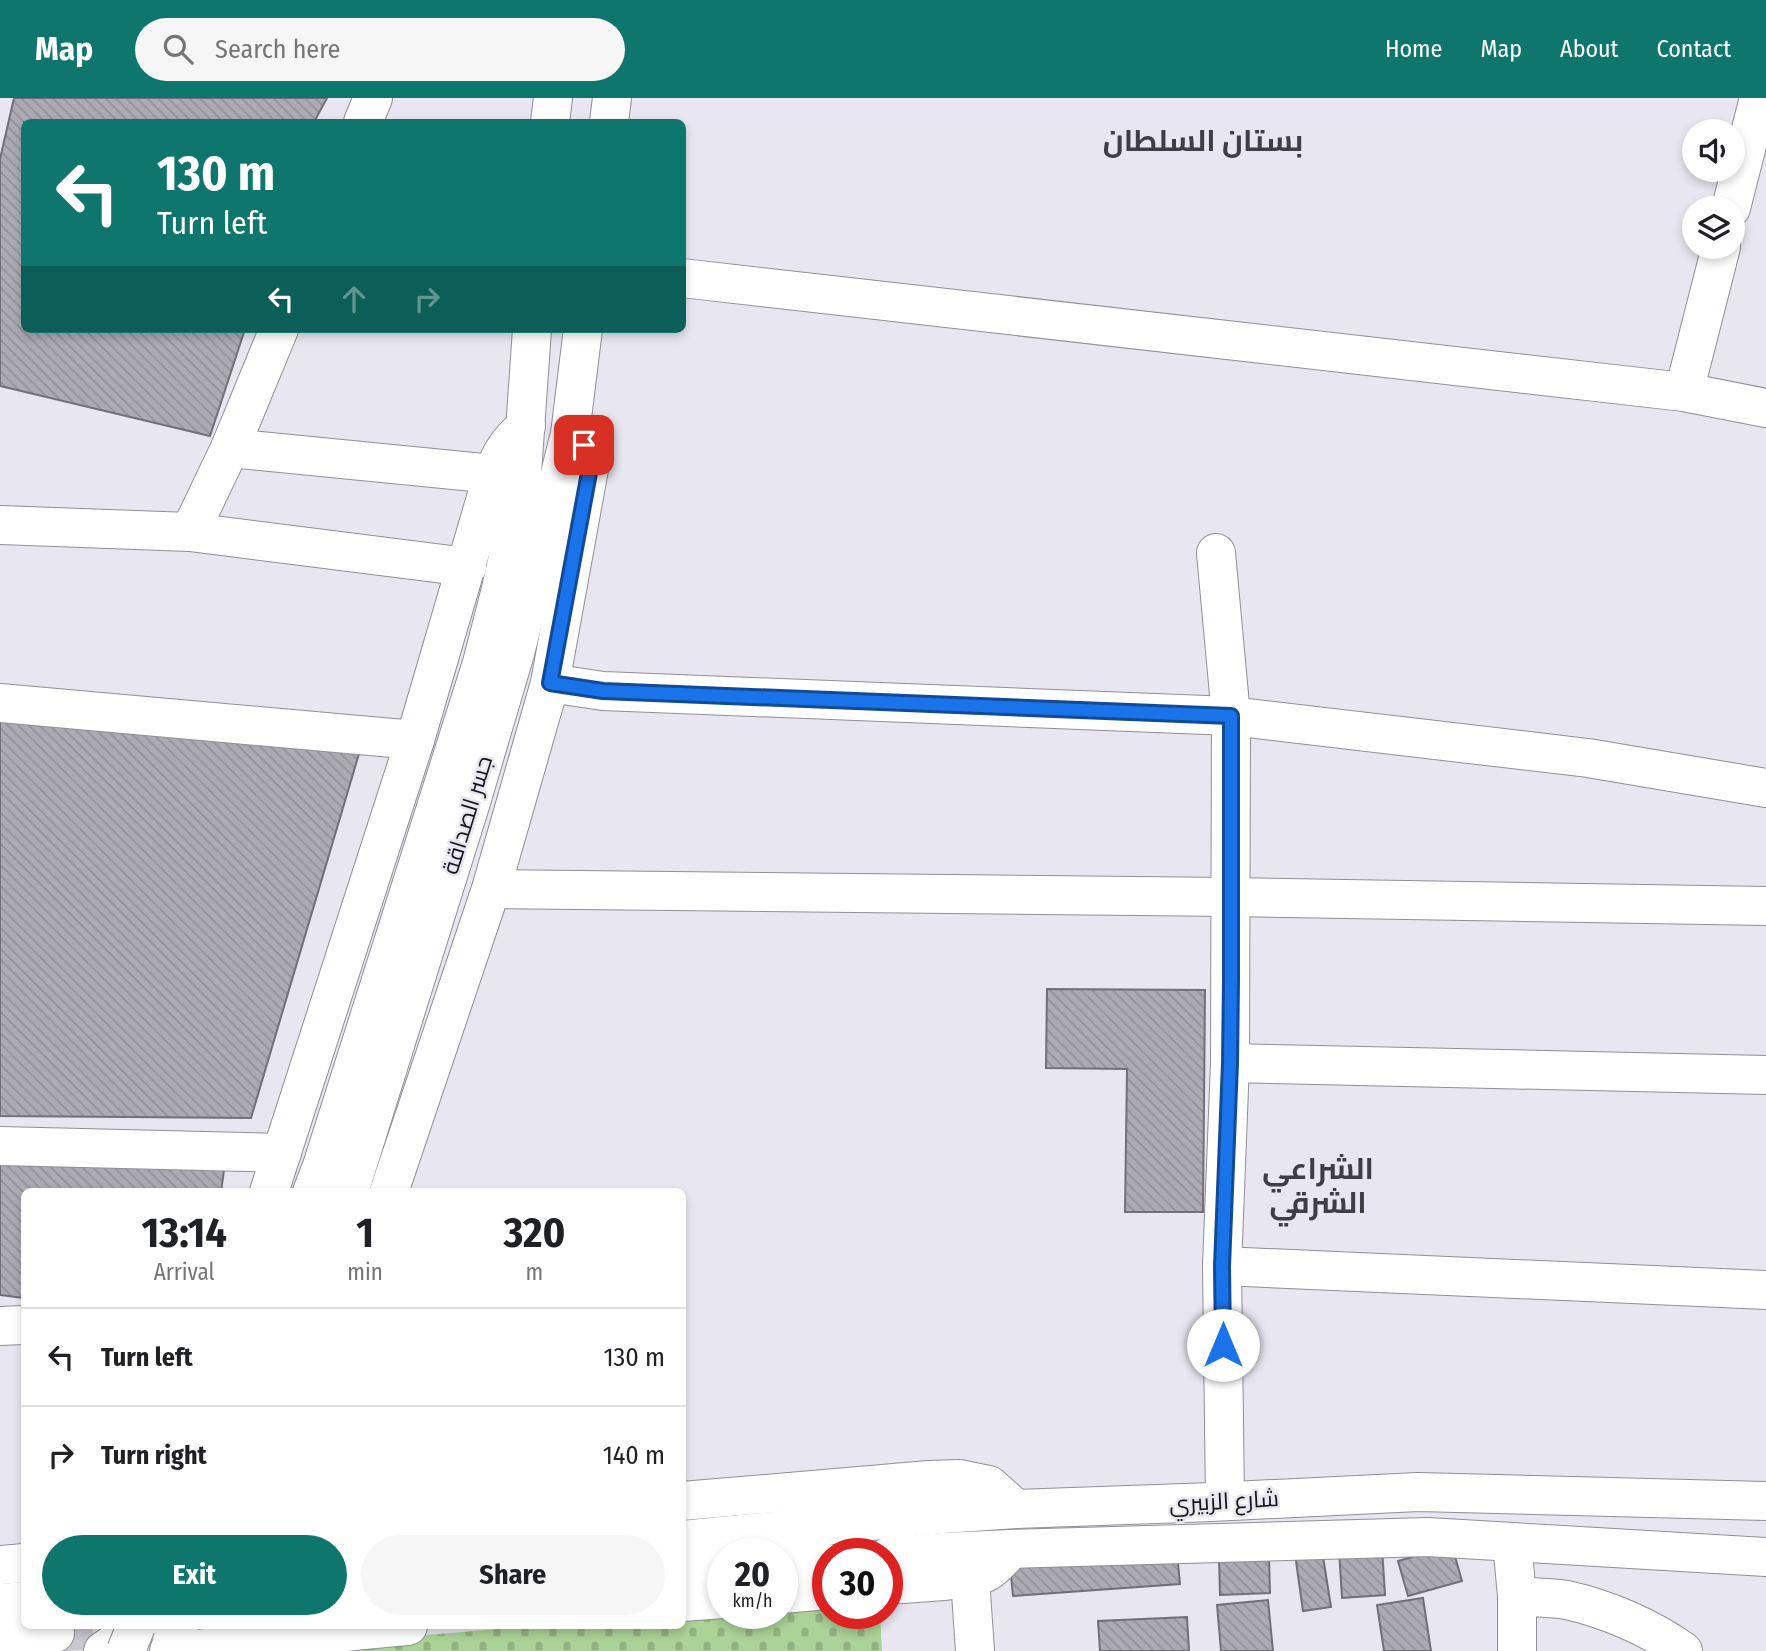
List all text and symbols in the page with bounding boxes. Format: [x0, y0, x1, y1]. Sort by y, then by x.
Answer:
search box [135, 18, 625, 81]
text: Map [35, 29, 93, 69]
icon: search [159, 30, 197, 68]
text: Search here [215, 34, 340, 65]
text: Home [1385, 35, 1442, 63]
text: Map [1480, 35, 1522, 63]
text: About [1560, 35, 1618, 63]
text: Contact [1656, 35, 1731, 63]
map controls [1682, 119, 1745, 259]
button: sound [1682, 119, 1745, 182]
district label: بستان السلطان [1103, 123, 1303, 159]
text: 130 m [157, 144, 275, 203]
icon: left [42, 147, 133, 238]
button: layers [1682, 196, 1745, 259]
text: Turn left [157, 204, 267, 242]
icon: left [262, 280, 300, 318]
icon: ahead [335, 280, 373, 318]
icon: right [408, 280, 446, 318]
pin [554, 415, 614, 475]
icon: arrive [565, 426, 603, 464]
street label: جسر الصداقة [436, 752, 498, 878]
district label: الشراعي الشرقي [1262, 1151, 1374, 1227]
text: 13:14 [142, 1208, 227, 1258]
text: 1 [356, 1208, 374, 1258]
text: 320 [503, 1208, 565, 1258]
text: Arrival [154, 1258, 215, 1286]
text: min [347, 1258, 383, 1286]
text: m [526, 1258, 543, 1286]
position arrow [1186, 1308, 1260, 1382]
icon: left [42, 1338, 80, 1376]
text: Turn left [101, 1342, 193, 1373]
text: 130 m [603, 1342, 665, 1373]
icon: right [42, 1436, 80, 1474]
text: Turn right [101, 1440, 207, 1471]
text: 140 m [603, 1440, 665, 1471]
street label: شارع الزبيري [1168, 1484, 1280, 1522]
button: Exit [42, 1535, 347, 1615]
button: Share [361, 1535, 665, 1615]
speed limit sign: 30 [812, 1538, 903, 1629]
text: 20 [735, 1553, 770, 1595]
text: km/h [732, 1590, 773, 1612]

